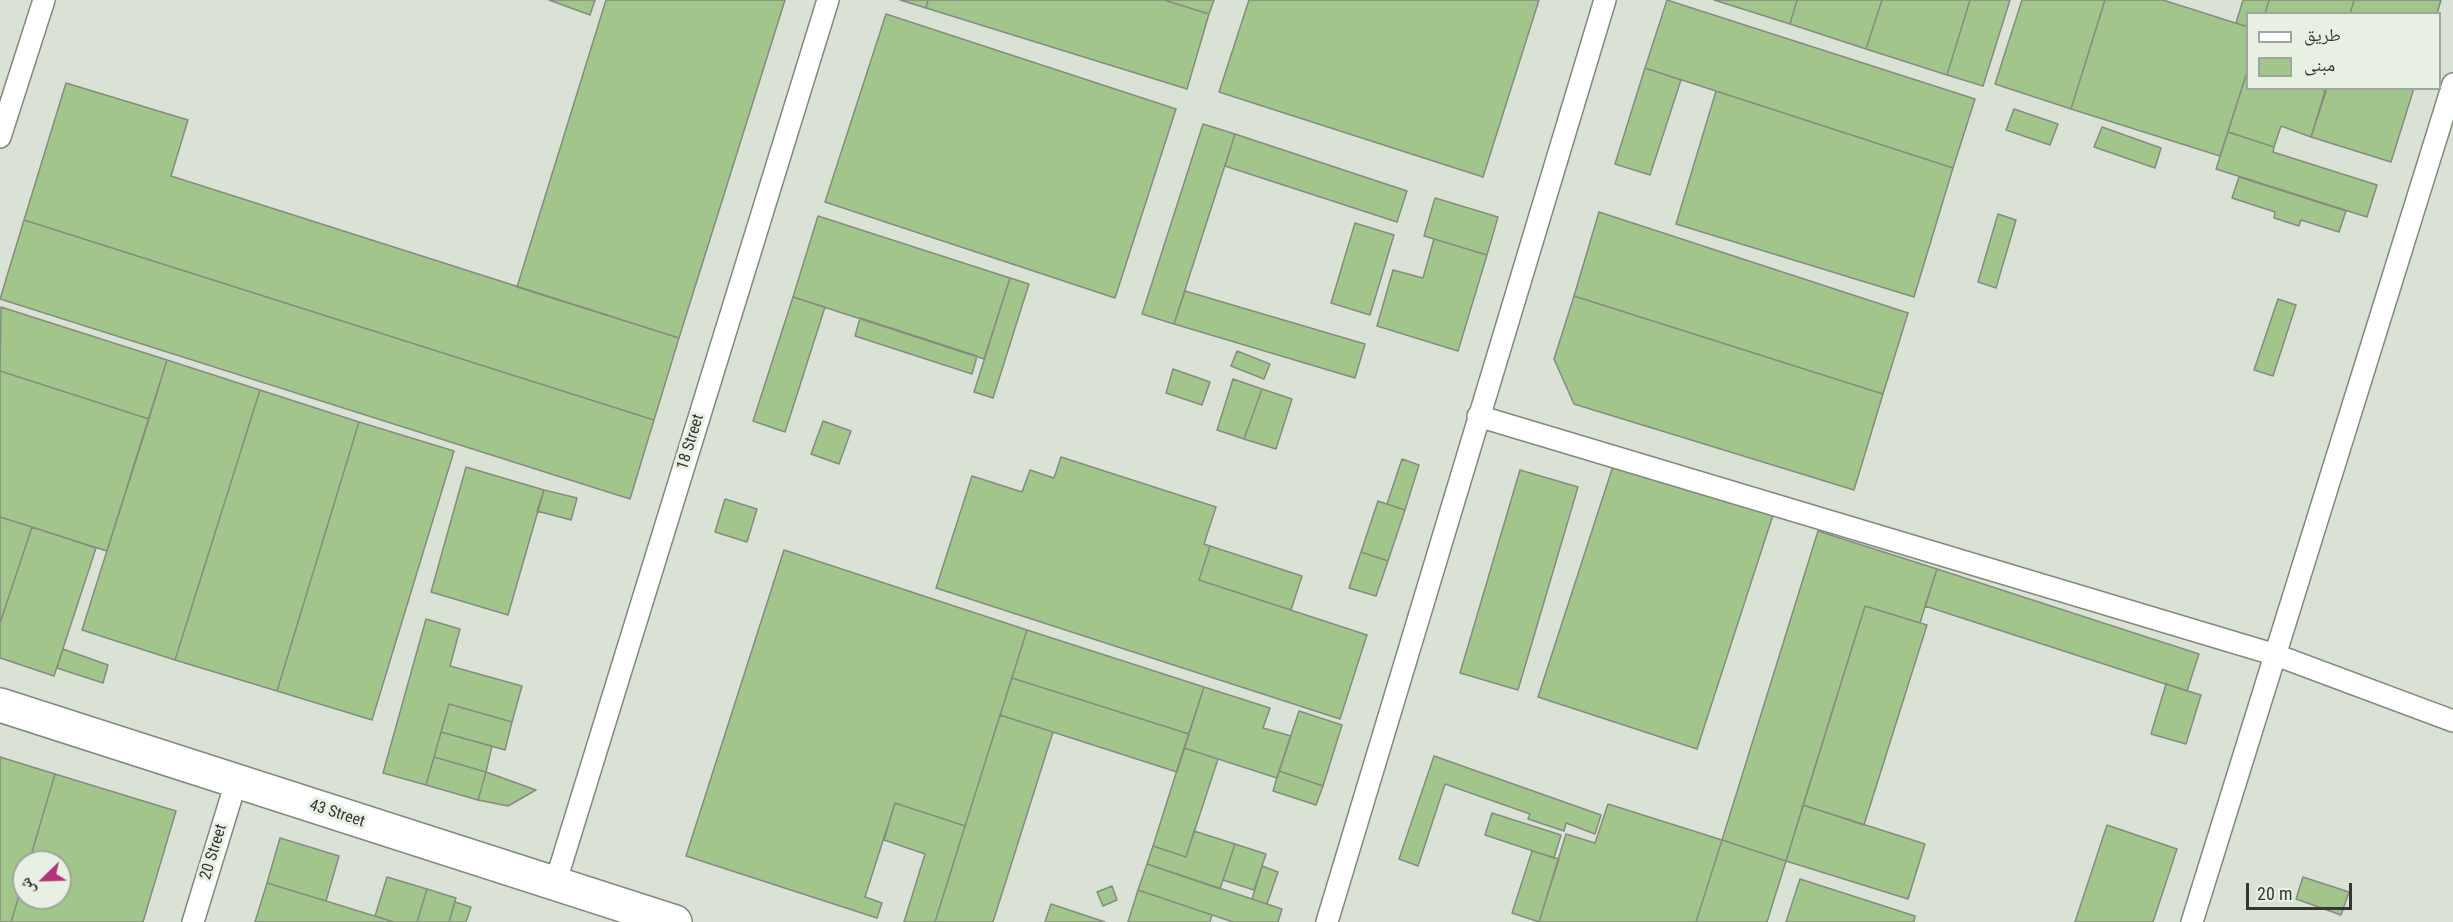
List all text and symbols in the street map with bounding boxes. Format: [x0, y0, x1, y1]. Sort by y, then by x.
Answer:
legend [2246, 12, 2441, 90]
text: طريق [2304, 24, 2341, 45]
text: مبنى [2304, 54, 2335, 75]
street label: 18 Street [673, 412, 709, 472]
street label: 43 Street [307, 796, 367, 832]
street label: 20 Street [196, 822, 232, 882]
north arrow [12, 850, 72, 910]
scale bar [2249, 871, 2356, 909]
text: ش [15, 875, 39, 898]
text: 20 m [2257, 883, 2292, 904]

